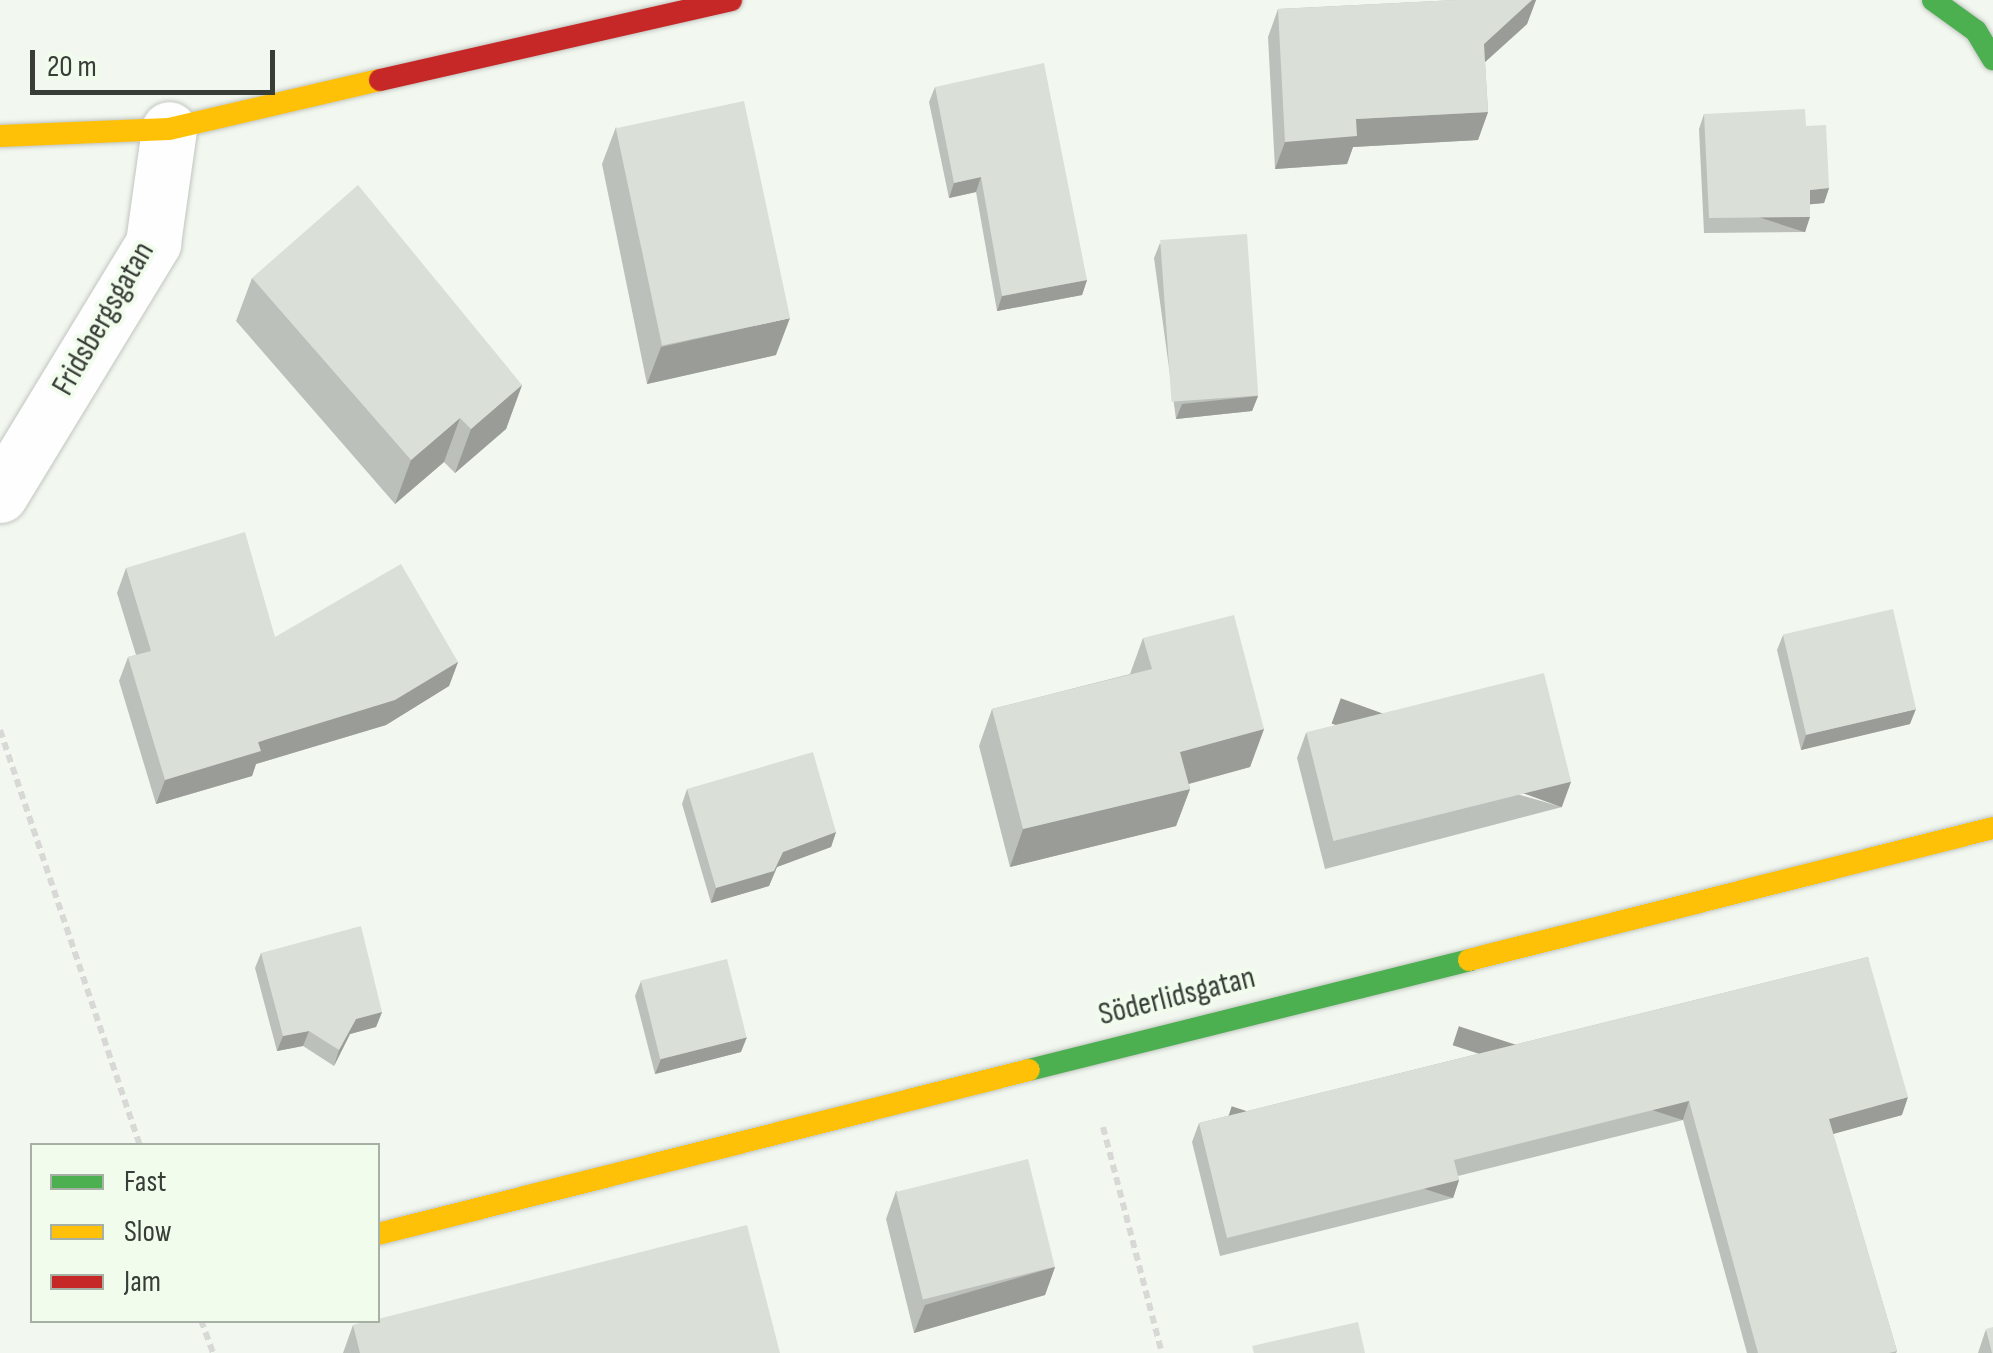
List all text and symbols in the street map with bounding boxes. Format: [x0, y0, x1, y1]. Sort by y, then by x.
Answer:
scale bar [35, 30, 280, 92]
text: 20 m [47, 49, 97, 85]
street label: Fridsbergsgatan [45, 235, 163, 403]
street label: Söderlidsgatan [1095, 959, 1259, 1035]
legend [30, 1143, 380, 1323]
text: Fast [124, 1164, 166, 1200]
text: Slow [124, 1214, 172, 1250]
text: Jam [124, 1264, 161, 1300]

